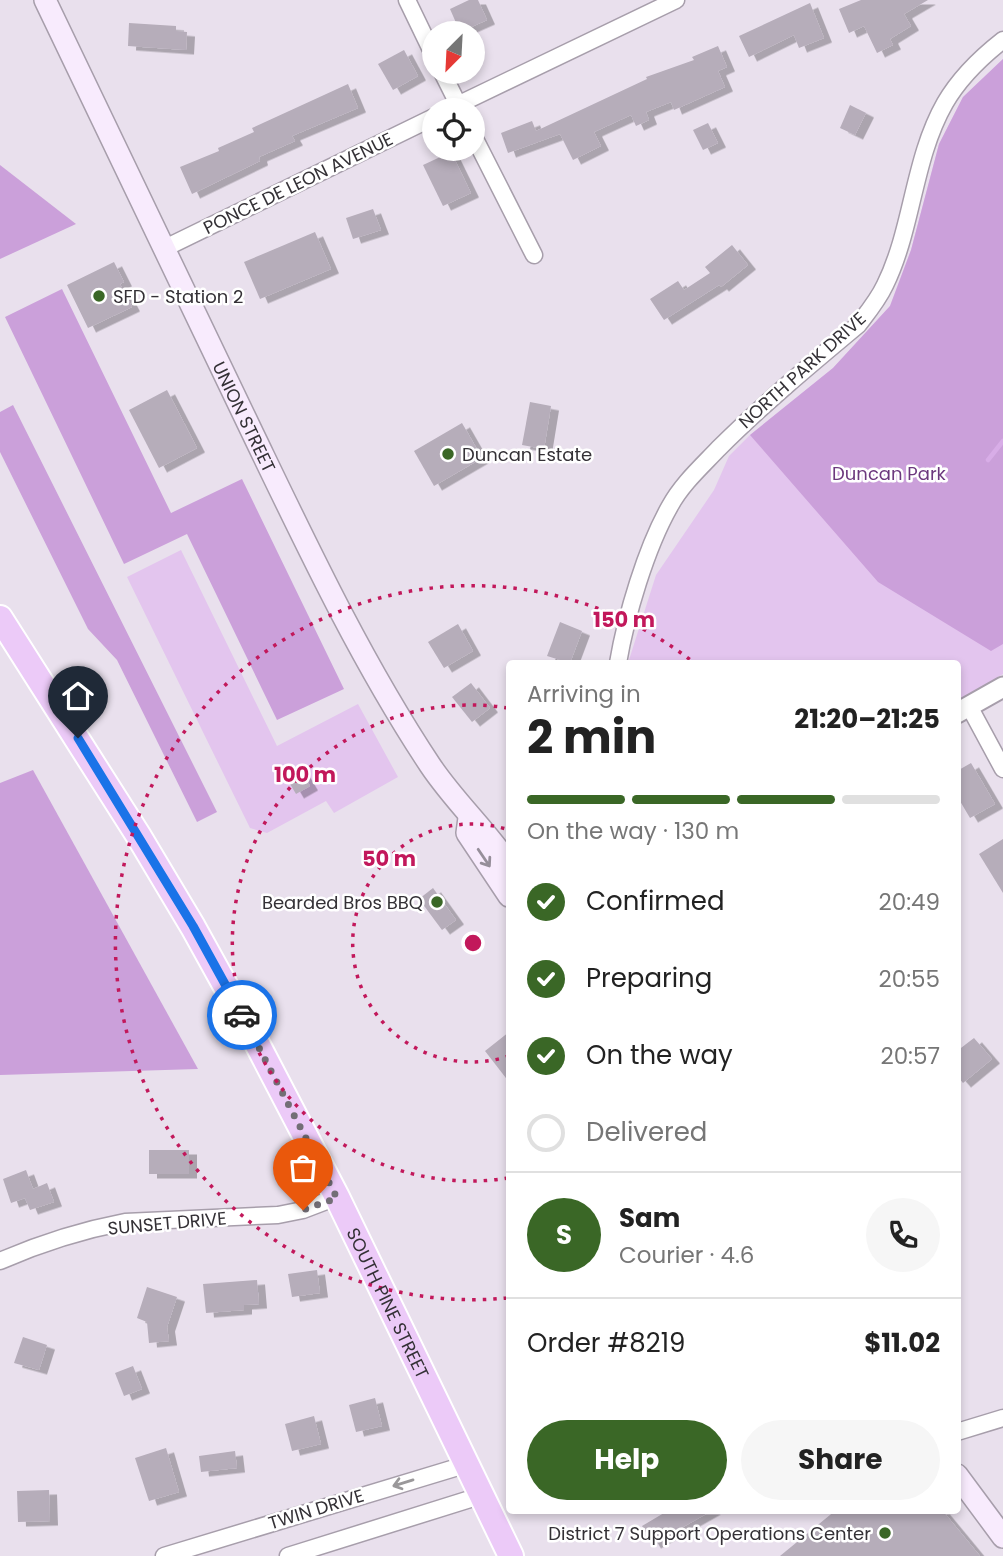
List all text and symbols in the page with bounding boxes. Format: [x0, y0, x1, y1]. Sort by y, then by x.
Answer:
north arrow [422, 21, 485, 84]
map controls [422, 21, 485, 161]
button: locate [422, 98, 485, 161]
street label: PONCE DE LEON AVENUE [199, 126, 397, 240]
place label: SFD - Station 2 [113, 284, 243, 309]
marker: SFD - Station 2 [91, 288, 107, 304]
street label: NORTH PARK DRIVE [733, 306, 871, 434]
street label: UNION STREET [207, 357, 282, 476]
place label: Duncan Estate [462, 442, 592, 467]
marker: Duncan Estate [440, 446, 456, 462]
park label: Duncan Park [832, 461, 947, 486]
text: 150 m [593, 605, 655, 634]
pin [48, 666, 108, 738]
icon: home [59, 677, 97, 715]
text: Arriving in [527, 678, 641, 710]
text: 21:20–21:25 [794, 701, 940, 737]
text: 2 min [527, 705, 656, 769]
text: 100 m [274, 760, 336, 789]
text: On the way · 130 m [527, 815, 739, 847]
text: 50 m [362, 844, 416, 873]
one-way arrow [477, 848, 491, 867]
icon: check [527, 883, 565, 921]
text: Confirmed [586, 883, 724, 919]
text: 20:49 [878, 886, 940, 918]
place label: Bearded Bros BBQ [262, 890, 423, 915]
marker: Bearded Bros BBQ [429, 894, 445, 910]
centre of rings [461, 931, 485, 955]
icon: check [527, 960, 565, 998]
text: Preparing [586, 960, 712, 996]
text: 20:55 [879, 963, 940, 995]
courier [207, 980, 277, 1050]
icon: car [223, 996, 261, 1034]
icon: check [527, 1037, 565, 1075]
text: On the way [586, 1037, 733, 1073]
text: 20:57 [880, 1040, 940, 1072]
text: Delivered [586, 1114, 707, 1150]
pin [273, 1138, 333, 1210]
icon: bag [284, 1149, 322, 1187]
button: phone [866, 1198, 940, 1272]
text: Sam [619, 1200, 680, 1236]
street label: SUNSET DRIVE [107, 1205, 227, 1241]
text: S [556, 1217, 572, 1253]
street label: SOUTH PINE STREET [341, 1223, 436, 1383]
text: Courier · 4.6 [619, 1239, 754, 1271]
text: Order #8219 [527, 1325, 685, 1361]
text: $11.02 [864, 1325, 940, 1361]
button: Help [527, 1420, 727, 1500]
button: Share [741, 1420, 940, 1500]
one-way arrow [392, 1478, 414, 1491]
street label: TWIN DRIVE [265, 1483, 367, 1535]
place label: District 7 Support Operations Center [548, 1521, 871, 1546]
marker: District 7 Support Operations Center [877, 1525, 893, 1541]

